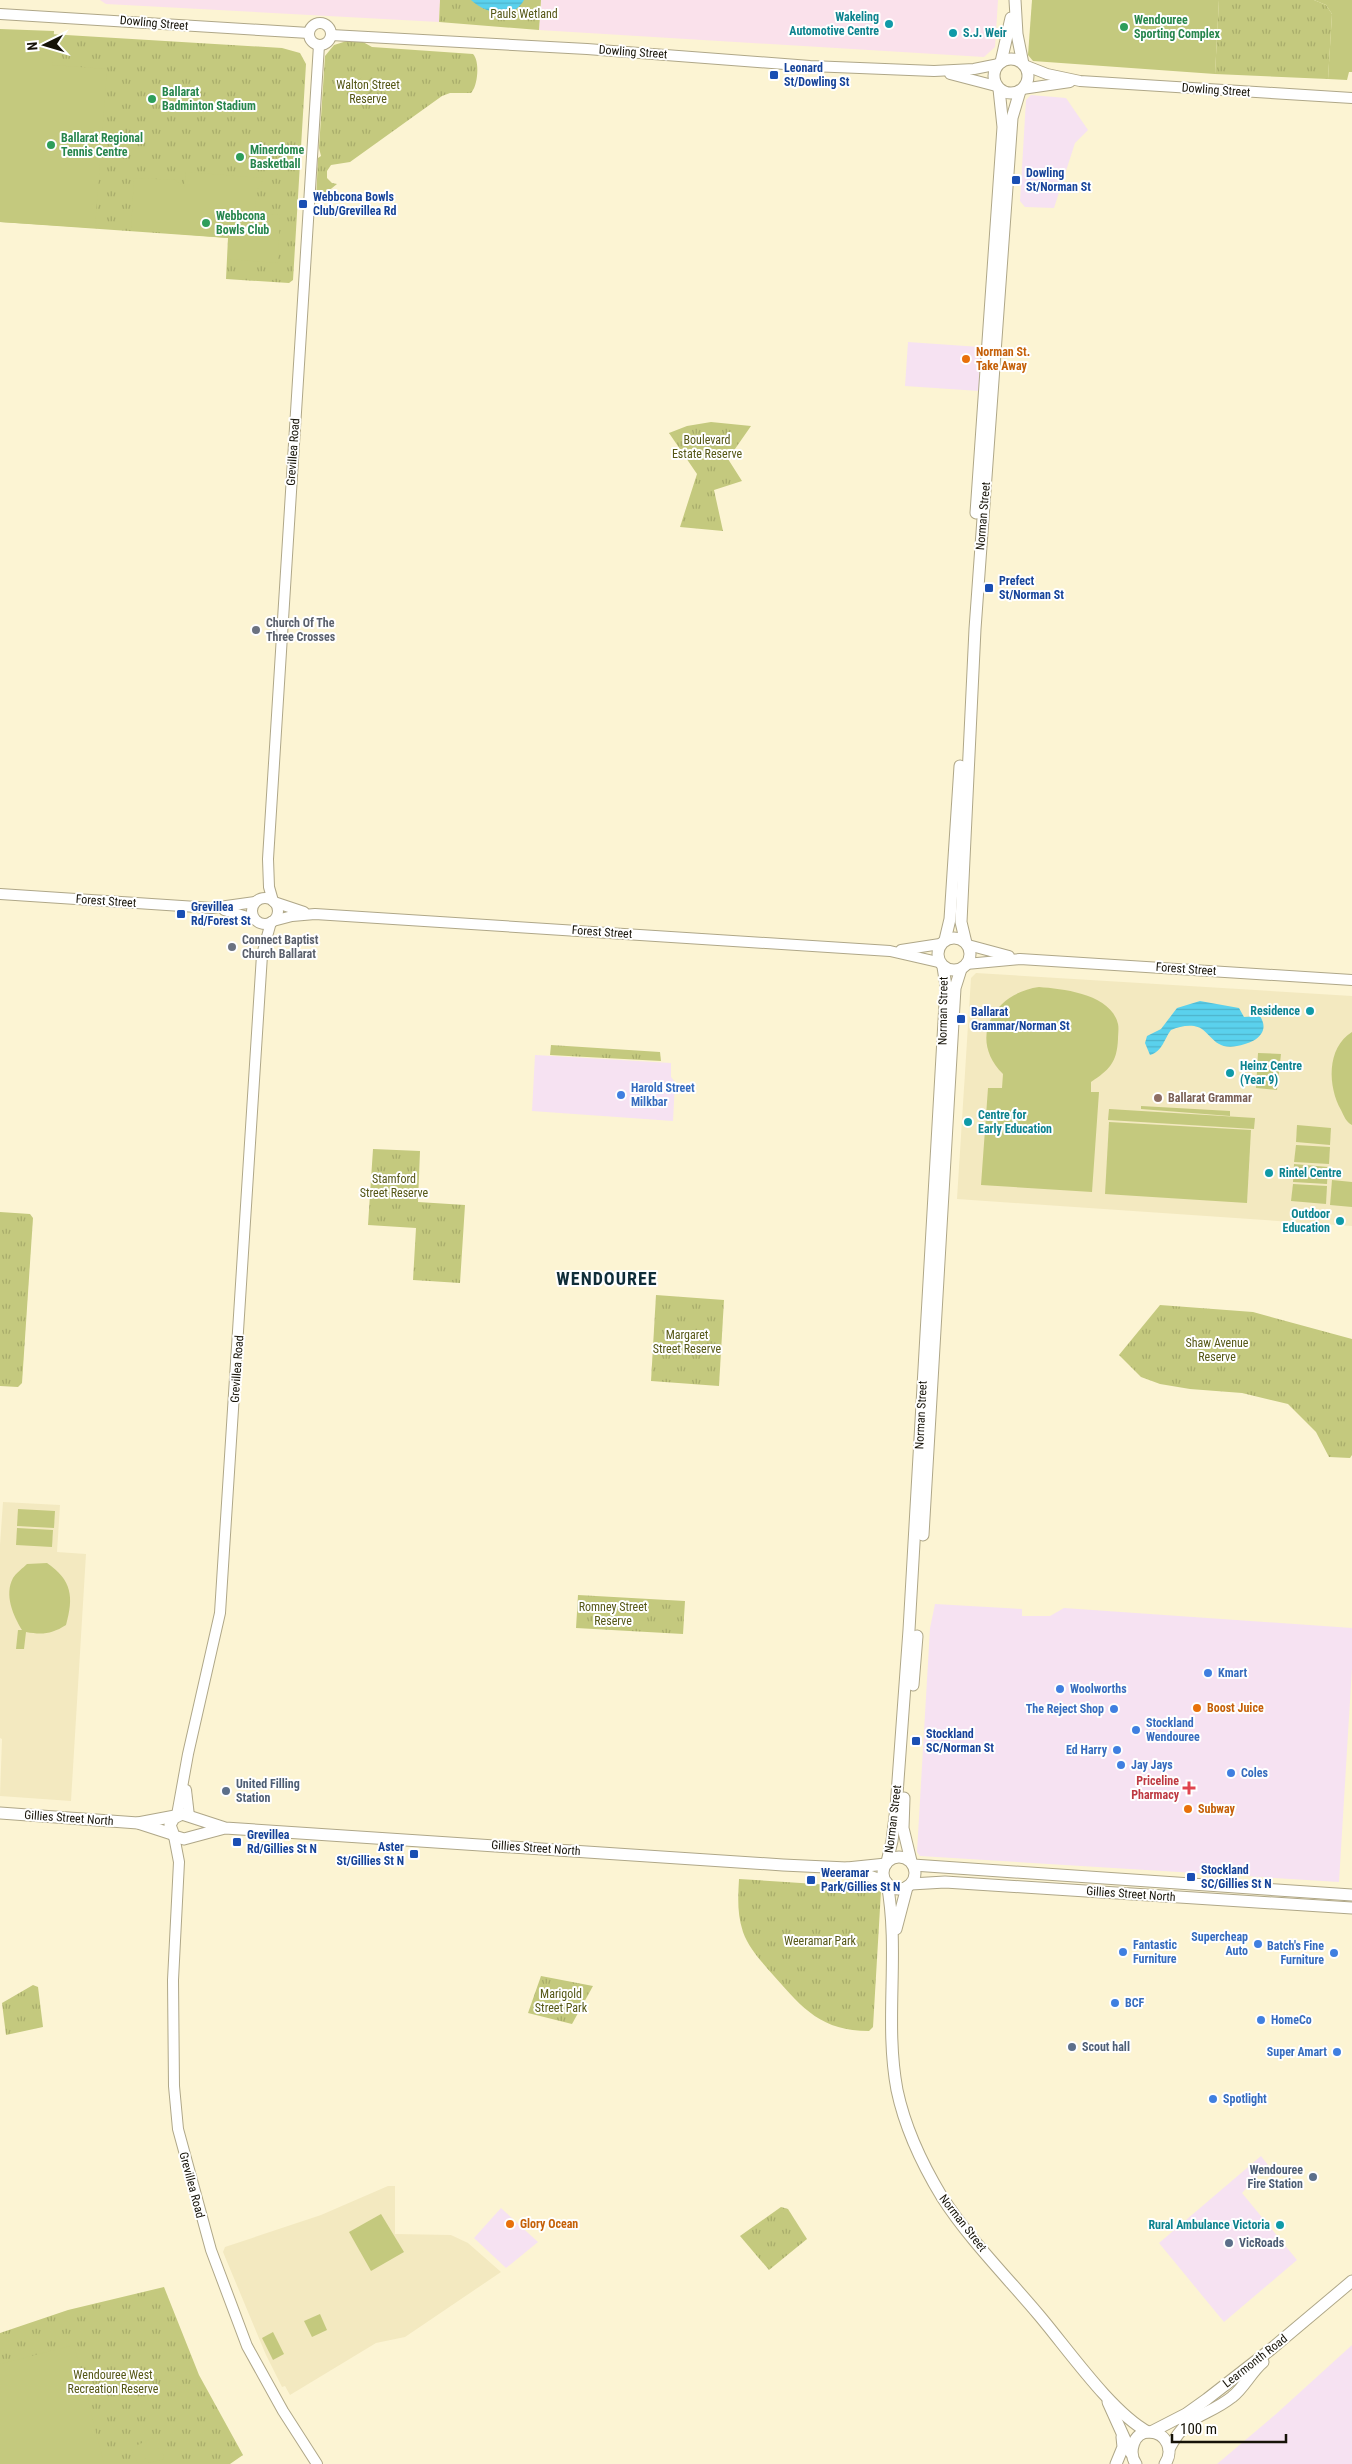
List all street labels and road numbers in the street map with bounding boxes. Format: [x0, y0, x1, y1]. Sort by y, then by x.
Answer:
street label: Dowling Street [119, 13, 189, 33]
street label: Dowling Street [598, 43, 668, 61]
street label: Dowling Street [1181, 81, 1251, 99]
street label: Grevillea Road [284, 418, 302, 486]
street label: Norman Street [973, 481, 993, 551]
street label: Forest Street [75, 892, 137, 910]
street label: Forest Street [571, 923, 633, 941]
street label: Forest Street [1155, 960, 1217, 978]
street label: Norman Street [935, 976, 951, 1045]
street label: Grevillea Road [228, 1335, 246, 1403]
street label: Norman Street [912, 1380, 930, 1450]
street label: Norman Street [882, 1784, 904, 1854]
street label: Gillies Street North [24, 1808, 114, 1828]
street label: Gillies Street North [491, 1838, 581, 1858]
street label: Gillies Street North [1086, 1884, 1176, 1904]
street label: Grevillea Road [176, 2150, 208, 2220]
street label: Norman Street [936, 2192, 990, 2255]
street label: Learmonth Road [1220, 2332, 1290, 2390]

